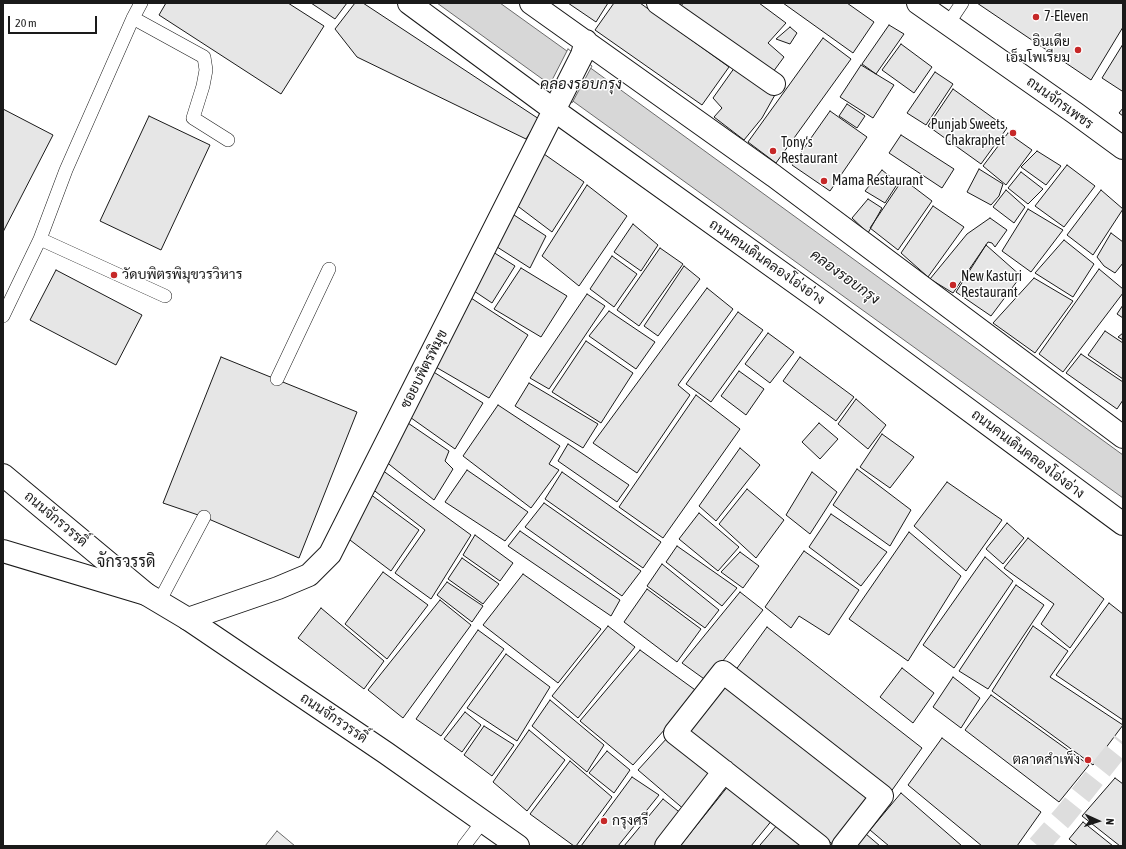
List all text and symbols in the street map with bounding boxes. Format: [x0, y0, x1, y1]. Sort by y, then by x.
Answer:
scale bar [10, 8, 99, 34]
place label: 7-Eleven [1044, 9, 1089, 25]
marker: 7-Eleven [1031, 12, 1041, 22]
text: 20 m [15, 16, 37, 30]
place label: อินเดีย เอ็มโพเรียม [1006, 34, 1070, 66]
marker: อินเดีย เอ็มโพเรียม [1073, 45, 1083, 55]
street label: ถนนจักรเพชร [1023, 73, 1097, 133]
water label: คลองรอบกรุง [540, 75, 622, 93]
place label: Punjab Sweets Chakraphet [931, 117, 1005, 150]
marker: Punjab Sweets Chakraphet [1008, 128, 1018, 138]
place label: Tony‘s Restaurant [781, 135, 838, 168]
marker: Tony‘s Restaurant [768, 146, 778, 156]
place label: Mama Restaurant [832, 173, 923, 189]
marker: Mama Restaurant [819, 176, 829, 186]
street label: ถนนคนเดินคลองโอ่งอ่าง [706, 216, 828, 308]
water label: คลองรอบกรุง [807, 246, 883, 308]
place label: วัดบพิตรพิมุขวรวิหาร [122, 267, 242, 283]
place label: New Kasturi Restaurant [961, 269, 1022, 302]
marker: วัดบพิตรพิมุขวรวิหาร [109, 270, 119, 280]
marker: New Kasturi Restaurant [948, 280, 958, 290]
street label: ซอยบพิตรพิมุข [397, 327, 451, 411]
street label: ถนนคนเดินคลองโอ่งอ่าง [968, 406, 1088, 502]
street label: ถนนจักรวรรดิ์ [21, 488, 91, 550]
district label: จักรวรรดิ [96, 552, 156, 572]
street label: ถนนจักรวรรดิ์ [297, 689, 371, 747]
place label: ตลาดสำเพ็ง [1013, 752, 1080, 768]
marker: ตลาดสำเพ็ง [1083, 755, 1093, 765]
north arrow [1078, 801, 1118, 841]
place label: กรุงศรี [612, 813, 648, 829]
marker: กรุงศรี [599, 816, 609, 826]
text: N [1104, 818, 1116, 825]

